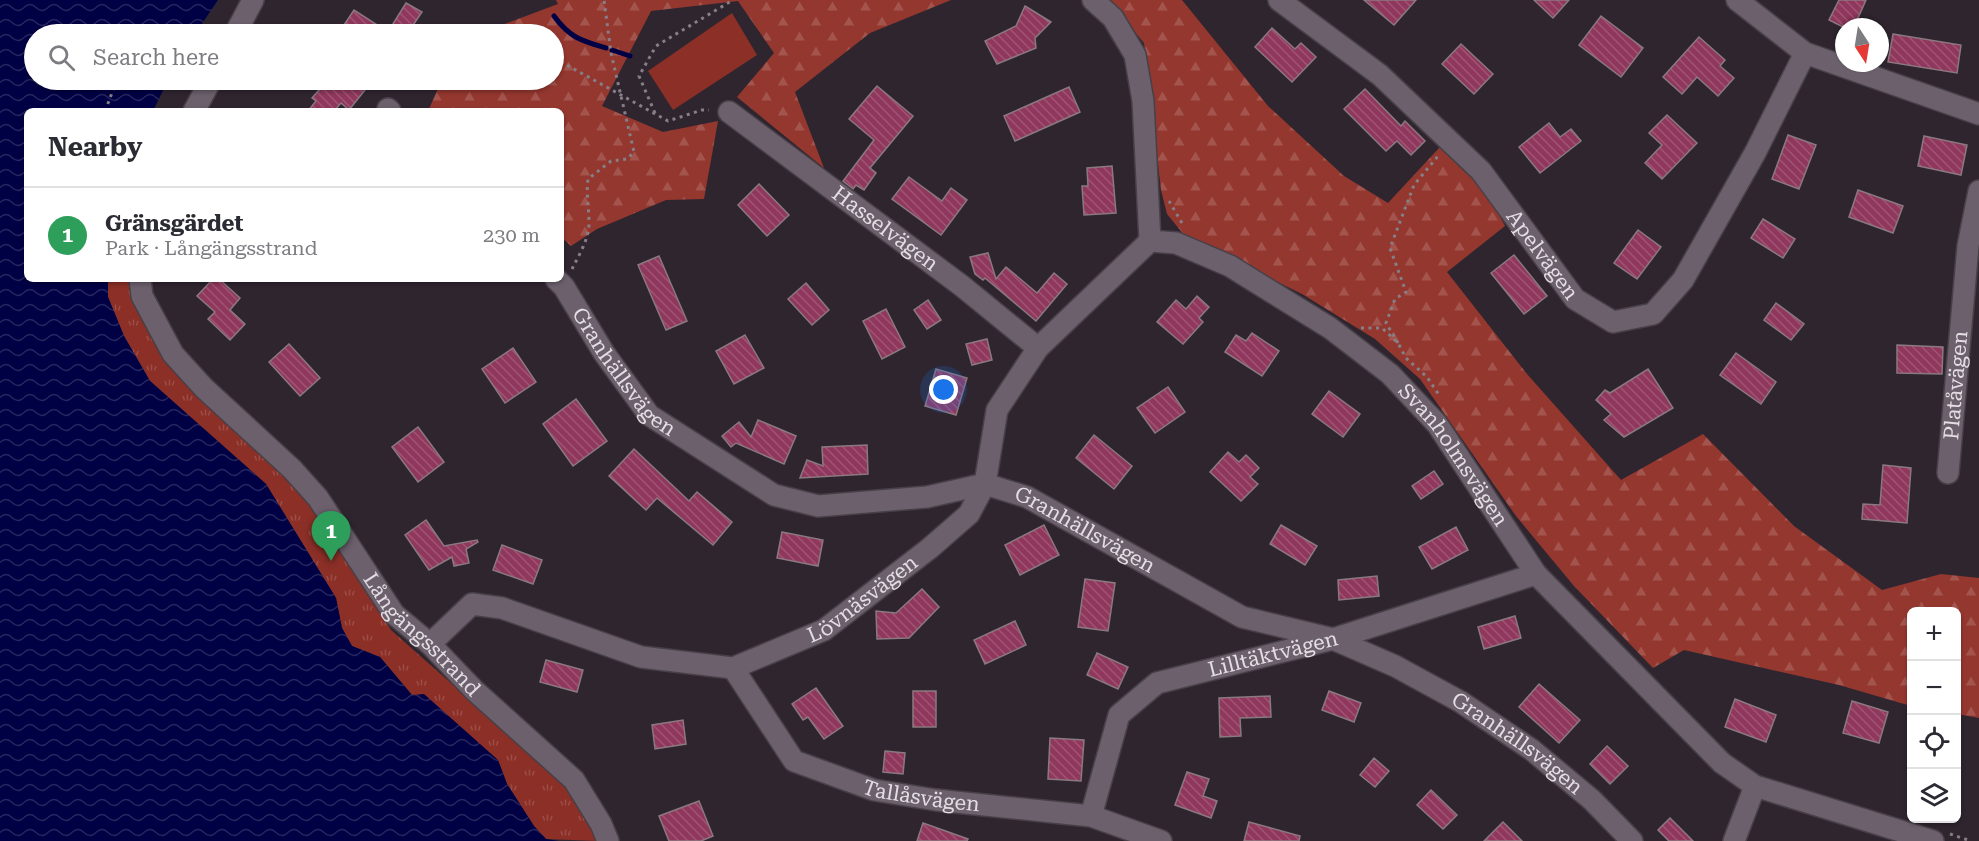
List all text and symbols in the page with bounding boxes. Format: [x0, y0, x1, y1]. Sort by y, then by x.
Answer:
north arrow [1835, 18, 1889, 72]
search box [24, 24, 564, 90]
icon: search [45, 41, 78, 74]
text: Search here [93, 45, 219, 70]
text: Nearby [48, 132, 142, 162]
street label: Hasselvägen [828, 181, 943, 276]
street label: Apelvägen [1501, 205, 1584, 305]
text: Gränsgärdet [105, 211, 243, 236]
text: 1 [62, 223, 73, 247]
text: 230 m [483, 223, 540, 247]
text: Park · Långängsstrand [105, 236, 318, 260]
street label: Granhällsvägen [567, 303, 681, 441]
street label: Platåvägen [1939, 329, 1973, 441]
your location [929, 375, 958, 404]
street label: Svanholmsvägen [1393, 379, 1513, 531]
street label: Granhällsvägen [1012, 482, 1160, 578]
pin: 1 [312, 512, 350, 561]
street label: Lövnäsvägen [804, 550, 923, 648]
street label: Långängsstrand [358, 568, 486, 701]
map controls [1907, 607, 1961, 823]
button: + [1907, 607, 1961, 661]
street label: Lilltäktvägen [1206, 626, 1341, 682]
button: − [1907, 661, 1961, 715]
street label: Granhällsvägen [1448, 687, 1588, 799]
button: locate [1907, 715, 1961, 769]
button: layers [1907, 769, 1961, 823]
street label: Tallåsvägen [859, 775, 981, 816]

